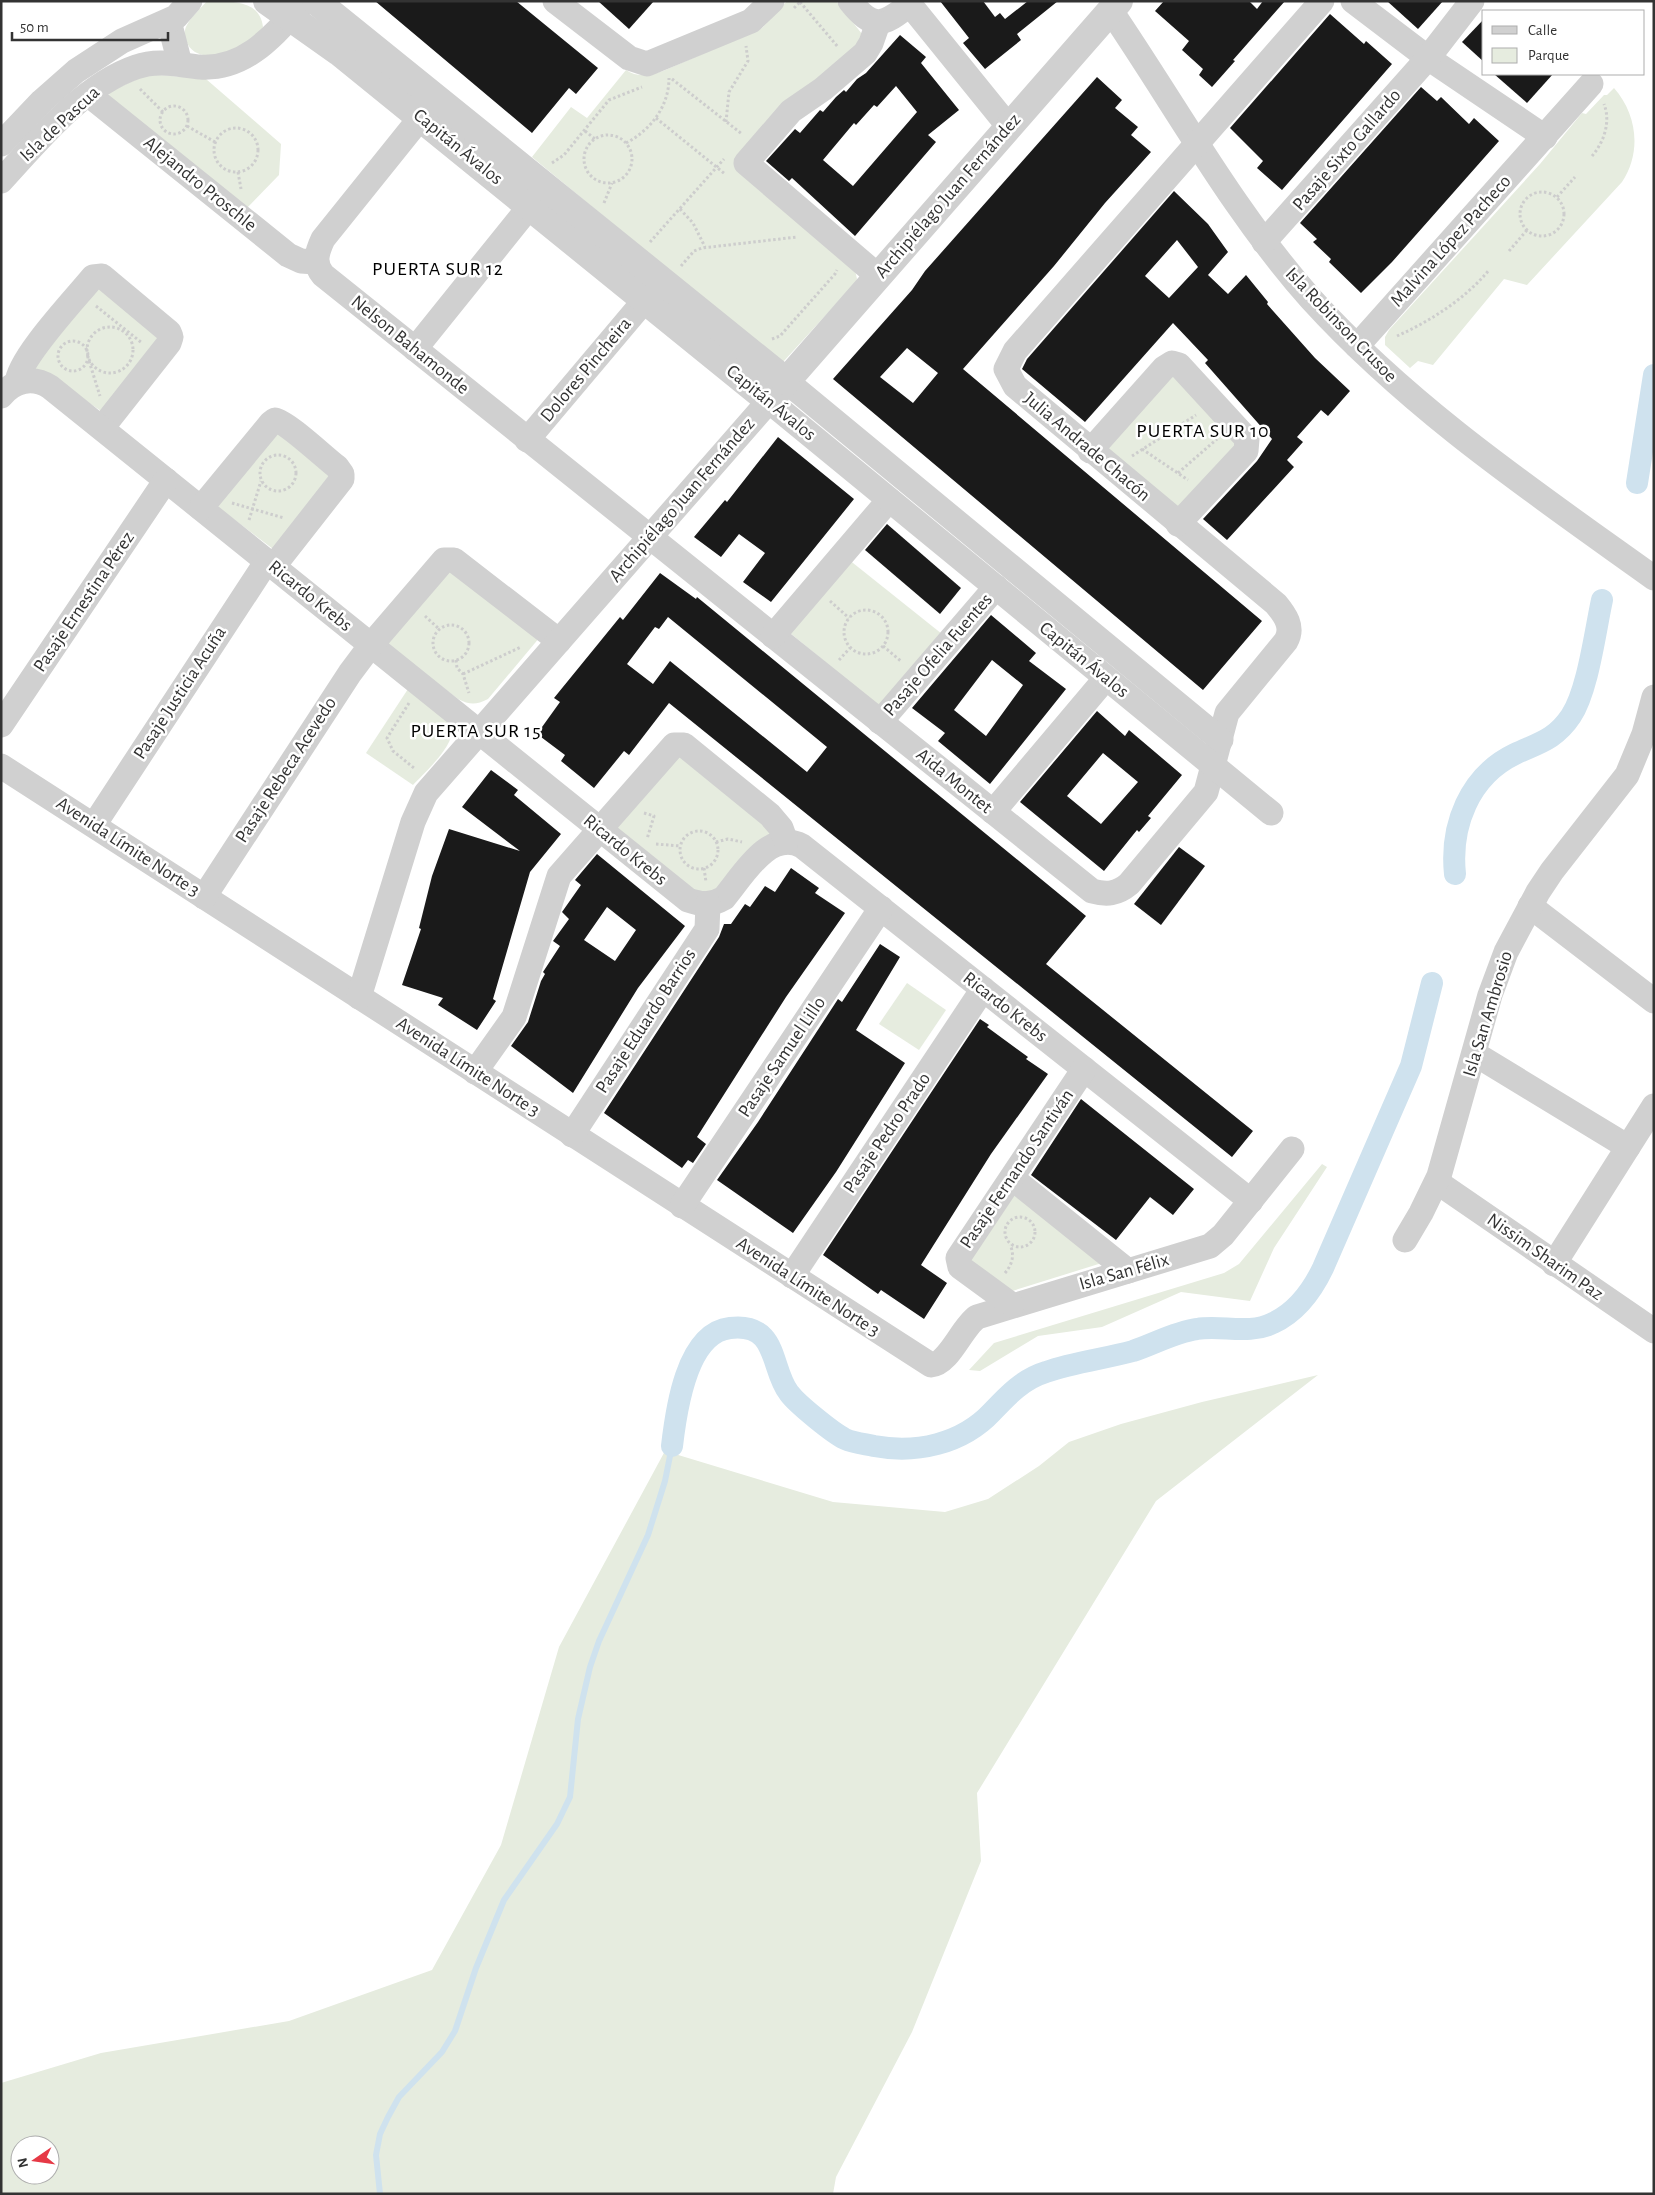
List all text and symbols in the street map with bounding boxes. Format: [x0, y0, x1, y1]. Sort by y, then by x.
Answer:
scale bar [12, 10, 169, 42]
legend [1482, 10, 1645, 75]
text: 50 m [20, 20, 49, 35]
text: Calle [1528, 23, 1557, 38]
text: Parque [1528, 48, 1569, 63]
street label: Isla de Pascua [17, 82, 104, 165]
street label: Pasaje Sixto Gallardo [1289, 86, 1405, 214]
street label: Capitán Ávalos [410, 104, 507, 189]
street label: Archipiélago Juan Fernández [872, 110, 1024, 282]
street label: Alejandro Proschle [140, 133, 260, 235]
street label: Malvina López Pacheco [1387, 172, 1515, 310]
district label: PUERTA SUR 12 [372, 259, 504, 279]
street label: Isla Robinson Crusoe [1282, 264, 1400, 386]
street label: Nelson Bahamonde [348, 292, 472, 398]
street label: Dolores Pincheira [537, 314, 635, 426]
street label: Capitán Ávalos [723, 360, 820, 445]
street label: Julia Andrade Chacón [1020, 389, 1154, 505]
street label: Archipiélago Juan Fernández [606, 414, 758, 586]
district label: PUERTA SUR 10 [1136, 421, 1270, 441]
street label: Pasaje Ernestina Pérez [30, 528, 138, 676]
street label: Ricardo Krebs [265, 557, 355, 635]
street label: Pasaje Ofelia Fuentes [880, 590, 996, 720]
street label: Capitán Ávalos [1036, 617, 1133, 702]
street label: Pasaje Justicia Acuña [130, 623, 230, 763]
street label: Pasaje Rebeca Acevedo [232, 694, 340, 846]
district label: PUERTA SUR 15 [410, 721, 542, 741]
street label: Aida Montet [912, 745, 996, 817]
street label: Avenida Límite Norte 3 [53, 794, 203, 900]
street label: Ricardo Krebs [580, 811, 670, 889]
street label: Pasaje Eduardo Barrios [592, 945, 700, 1097]
street label: Isla San Ambrosio [1460, 949, 1516, 1079]
street label: Ricardo Krebs [959, 968, 1051, 1046]
street label: Pasaje Samuel Lillo [735, 993, 829, 1121]
street label: Avenida Límite Norte 3 [393, 1014, 543, 1120]
street label: Pasaje Pedro Prado [840, 1069, 934, 1197]
street label: Pasaje Fernando Santiván [957, 1086, 1077, 1252]
street label: Nissim Sharim Paz [1483, 1210, 1607, 1304]
street label: Avenida Límite Norte 3 [733, 1234, 883, 1340]
street label: Isla San Félix [1077, 1250, 1171, 1294]
north arrow [10, 2135, 60, 2185]
text: N [15, 2156, 31, 2169]

